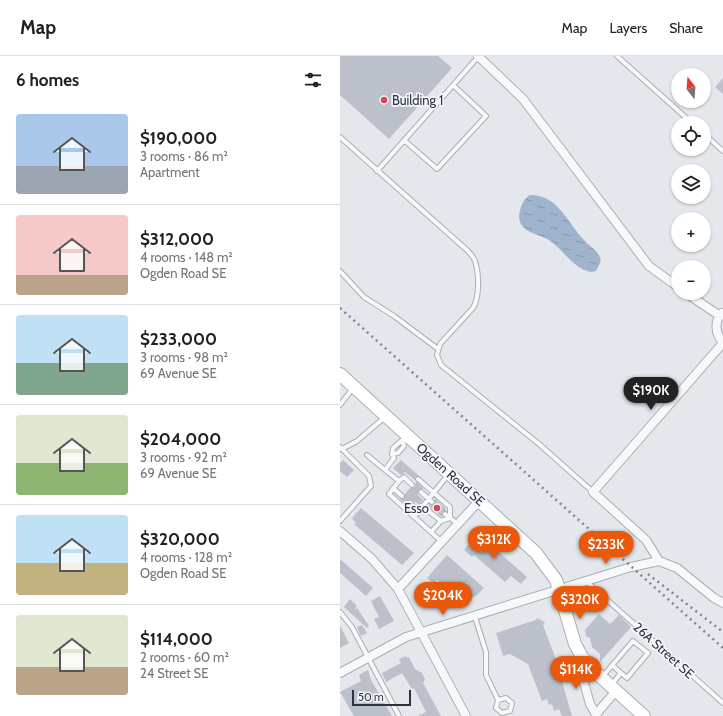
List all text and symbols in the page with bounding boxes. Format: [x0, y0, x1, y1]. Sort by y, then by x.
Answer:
text: Map [20, 16, 56, 39]
text: Map [562, 19, 587, 37]
text: Layers [609, 19, 647, 37]
text: Share [669, 19, 703, 37]
north arrow [671, 68, 711, 108]
map controls [671, 68, 711, 300]
icon: filters [302, 69, 324, 91]
text: 6 homes [16, 70, 79, 90]
place label: Building 1 [392, 92, 443, 108]
marker: Building 1 [379, 95, 389, 105]
button: locate [671, 116, 711, 156]
text: $190,000 [140, 128, 217, 148]
icon: home [48, 130, 96, 178]
text: 3 rooms · 86 m² [140, 148, 228, 164]
text: Apartment [140, 164, 200, 180]
button: layers [671, 164, 711, 204]
button: + [671, 212, 711, 252]
text: $312,000 [140, 229, 214, 249]
icon: home [48, 231, 96, 279]
text: 4 rooms · 148 m² [140, 249, 233, 265]
button: − [671, 260, 711, 300]
text: Ogden Road SE [140, 265, 226, 281]
text: $233,000 [140, 329, 217, 349]
icon: home [48, 331, 96, 379]
text: 3 rooms · 98 m² [140, 349, 228, 365]
text: 69 Avenue SE [140, 365, 217, 381]
pin: $190K [623, 377, 679, 411]
text: $190K [633, 382, 669, 398]
text: $204,000 [140, 429, 221, 449]
icon: home [48, 431, 96, 479]
street label: Ogden Road SE [414, 439, 488, 509]
text: 3 rooms · 92 m² [140, 449, 227, 465]
text: 69 Avenue SE [140, 465, 217, 481]
place label: Esso [404, 500, 429, 516]
marker: Esso [432, 503, 442, 513]
pin: $312K [466, 526, 522, 560]
text: $320,000 [140, 529, 220, 549]
icon: home [48, 531, 96, 579]
text: $312K [477, 531, 511, 547]
pin: $233K [578, 531, 634, 565]
text: $233K [588, 536, 624, 552]
text: 4 rooms · 128 m² [140, 549, 232, 565]
text: Ogden Road SE [140, 565, 226, 581]
pin: $204K [415, 582, 471, 616]
pin: $320K [552, 586, 608, 620]
text: $204K [423, 587, 463, 603]
text: $320K [561, 591, 599, 607]
street label: 26A Street SE [630, 619, 698, 681]
text: $114,000 [140, 629, 213, 649]
icon: home [48, 631, 96, 679]
text: 2 rooms · 60 m² [140, 649, 229, 665]
pin: $114K [548, 656, 604, 690]
text: $114K [559, 661, 593, 677]
text: 24 Street SE [140, 665, 208, 681]
scale bar [352, 688, 411, 707]
text: 50 m [358, 690, 384, 704]

